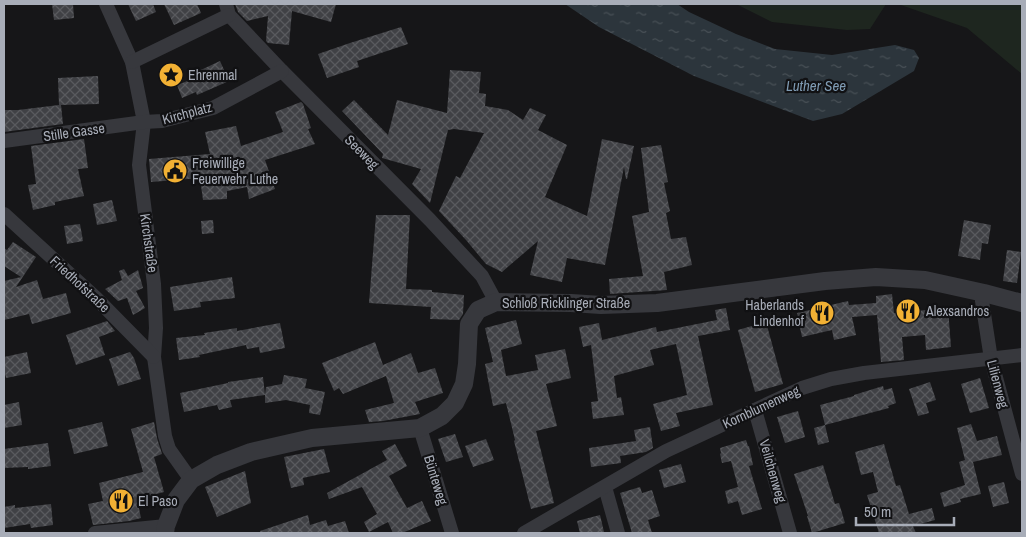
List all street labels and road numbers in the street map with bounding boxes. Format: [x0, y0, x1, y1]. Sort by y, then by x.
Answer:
street label: Kirchplatz [160, 98, 214, 128]
street label: Stille Gasse [42, 119, 106, 145]
street label: Seeweg [341, 131, 383, 173]
street label: Kirchstraße [136, 212, 162, 274]
street label: Friedhofstraße [46, 252, 114, 316]
street label: Schloß Ricklinger Straße [502, 294, 630, 312]
street label: Lilienweg [983, 358, 1013, 411]
street label: Kornblumenweg [720, 381, 803, 433]
street label: Veilchenweg [755, 437, 791, 505]
street label: Bünteweg [420, 453, 452, 508]

